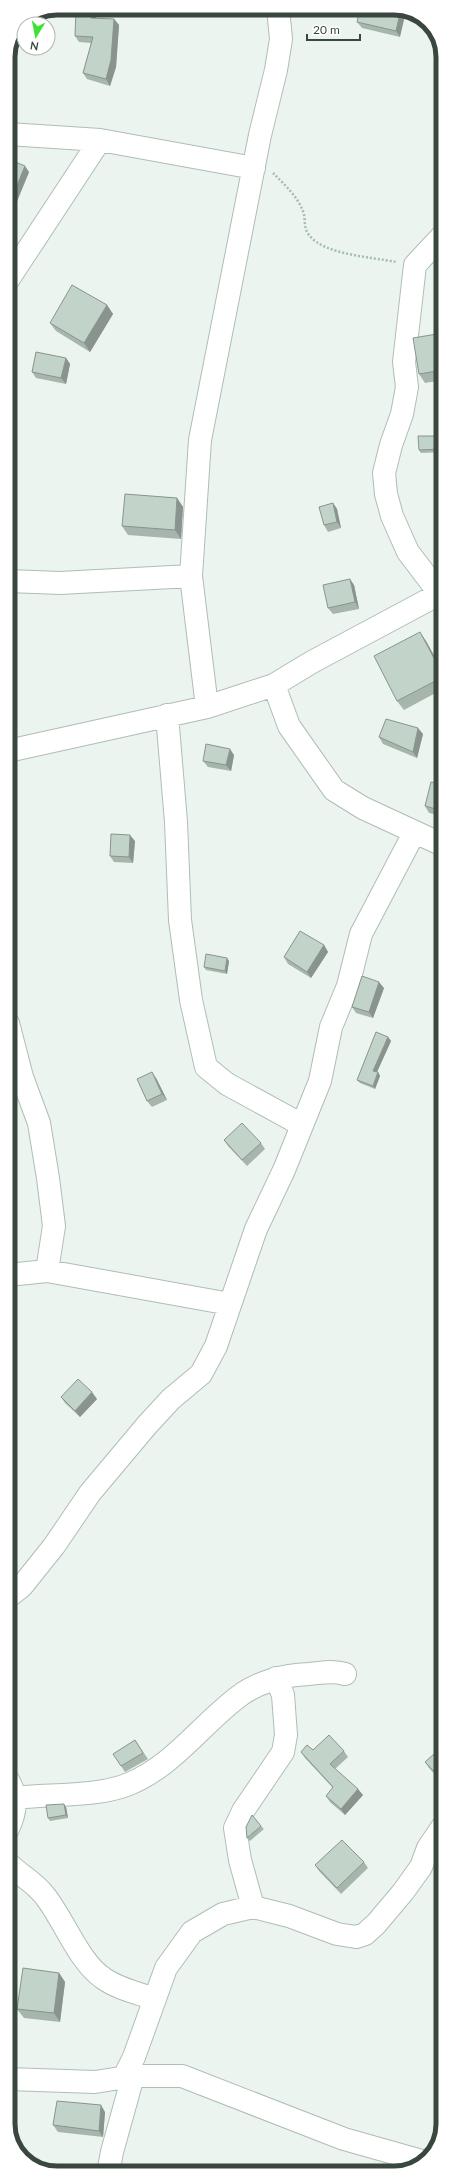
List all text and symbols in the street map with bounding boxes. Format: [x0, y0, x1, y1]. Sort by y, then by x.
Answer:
north arrow [16, 16, 56, 56]
scale bar [307, 16, 360, 42]
text: 20 m [313, 22, 340, 37]
text: N [29, 39, 39, 53]

